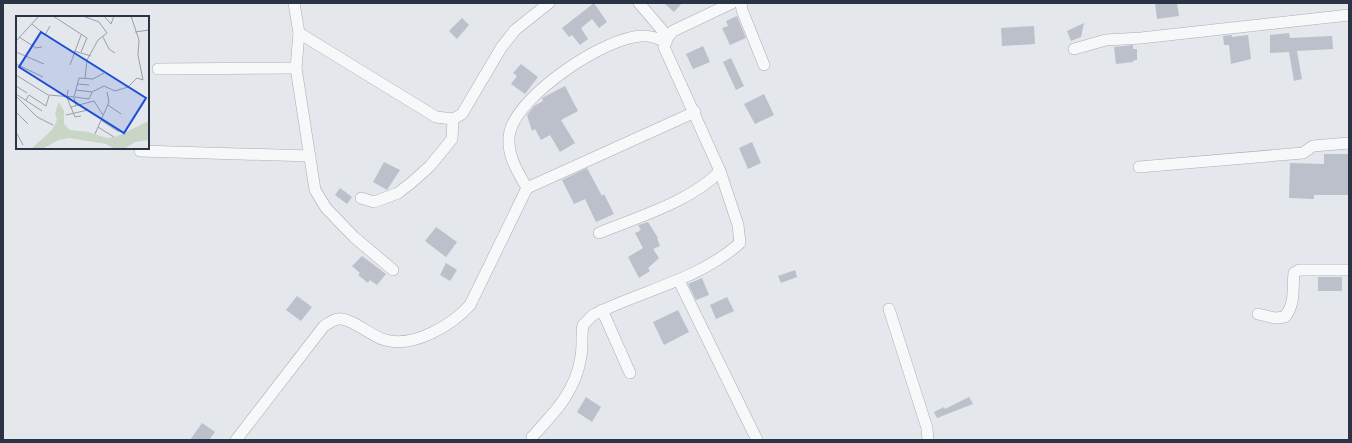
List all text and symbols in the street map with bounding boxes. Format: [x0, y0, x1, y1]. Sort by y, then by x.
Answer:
inset map [16, 16, 149, 149]

